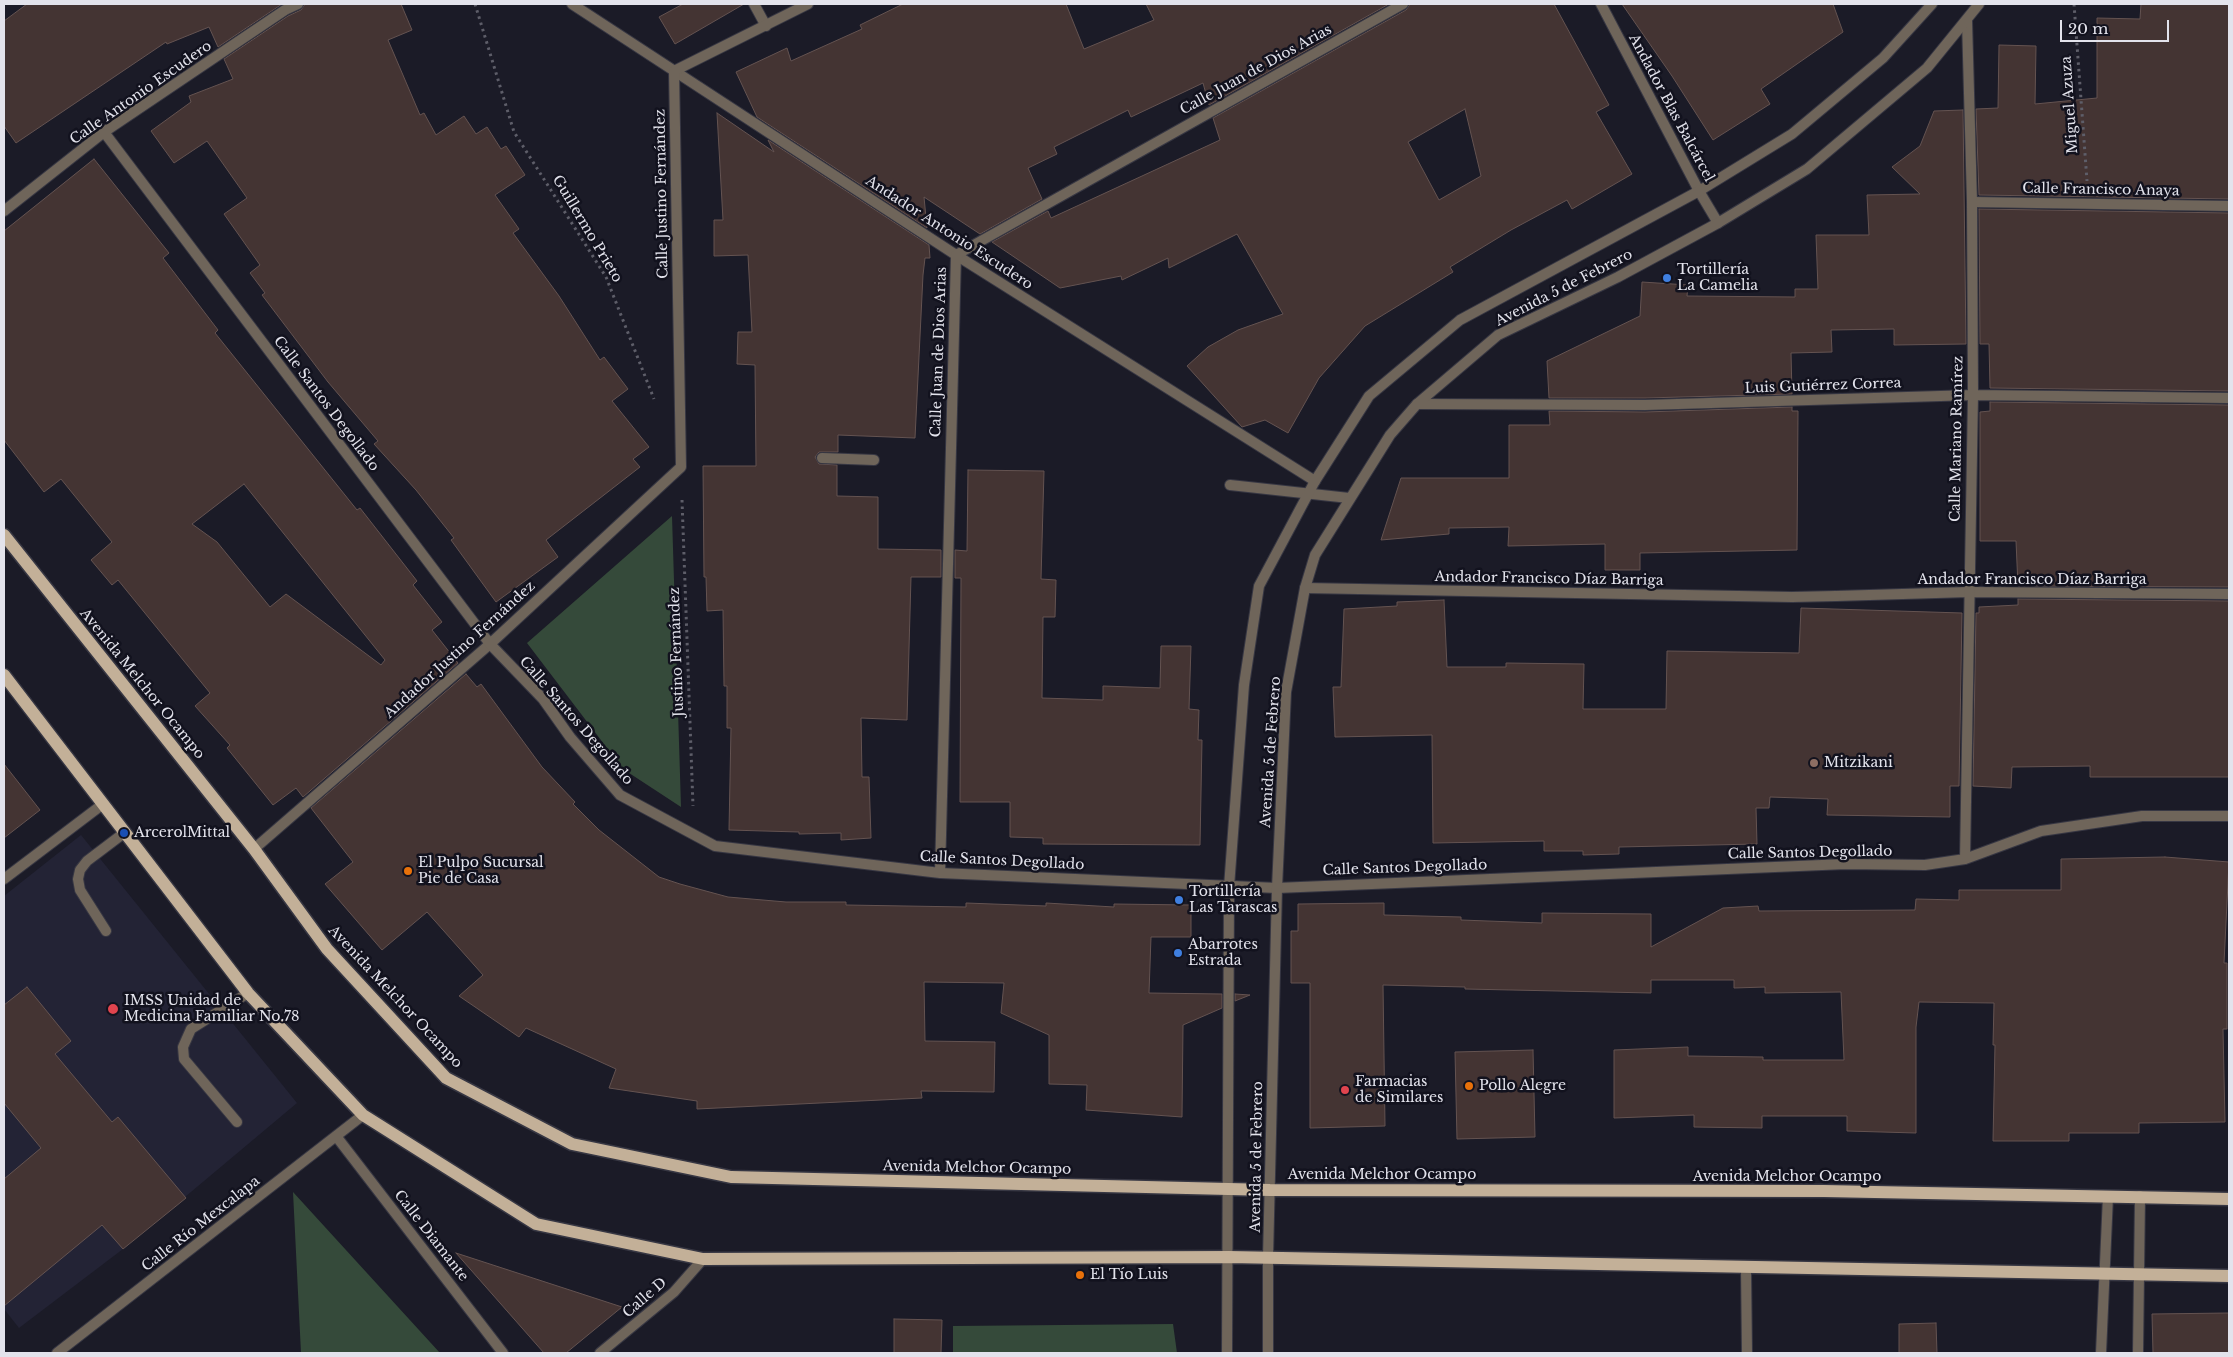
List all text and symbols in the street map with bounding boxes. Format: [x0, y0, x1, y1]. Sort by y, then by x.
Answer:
scale bar [2063, 10, 2172, 42]
text: 20 m [2068, 19, 2108, 38]
street label: Calle Juan de Dios Arias [1177, 21, 1335, 119]
street label: Andador Blas Balcárcel [1625, 31, 1717, 185]
street label: Calle Antonio Escudero [67, 38, 215, 148]
street label: Miguel Azuza [2058, 56, 2082, 154]
street label: Calle Justino Fernández [652, 109, 672, 279]
street label: Guillermo Prieto [548, 172, 626, 286]
street label: Andador Antonio Escudero [862, 173, 1036, 293]
street label: Calle Francisco Anaya [2022, 180, 2180, 200]
street label: Avenida 5 de Febrero [1493, 246, 1635, 330]
place label: Tortillería La Camelia [1677, 262, 1758, 294]
street label: Calle Juan de Dios Arias [928, 266, 950, 438]
marker: Tortillería La Camelia [1661, 272, 1673, 284]
street label: Calle Santos Degollado [270, 333, 382, 475]
street label: Calle Mariano Ramírez [1947, 356, 1967, 522]
street label: Luis Gutiérrez Correa [1744, 375, 1902, 397]
street label: Andador Francisco Díaz Barriga [1434, 569, 1664, 589]
street label: Andador Francisco Díaz Barriga [1917, 572, 2147, 588]
street label: Andador Justino Fernández [381, 578, 539, 722]
street label: Justino Fernández [666, 587, 688, 717]
street label: Avenida Melchor Ocampo [76, 605, 208, 763]
street label: Calle Santos Degollado [516, 653, 636, 789]
street label: Avenida 5 de Febrero [1257, 676, 1285, 828]
place label: Mitzikani [1824, 755, 1893, 771]
marker: Mitzikani [1808, 757, 1820, 769]
place label: ArcerolMittal [134, 825, 230, 841]
marker: ArcerolMittal [118, 827, 130, 839]
street label: Calle Santos Degollado [1728, 843, 1892, 863]
street label: Calle Santos Degollado [919, 848, 1085, 874]
place label: El Pulpo Sucursal Pie de Casa [418, 855, 544, 888]
street label: Calle Santos Degollado [1322, 857, 1488, 879]
marker: El Pulpo Sucursal Pie de Casa [402, 865, 414, 877]
place label: Tortillería Las Tarascas [1189, 884, 1277, 916]
marker: Tortillería Las Tarascas [1173, 894, 1185, 906]
street label: Avenida Melchor Ocampo [325, 922, 465, 1072]
place label: Abarrotes Estrada [1188, 937, 1258, 970]
marker: Abarrotes Estrada [1172, 947, 1184, 959]
place label: IMSS Unidad de Medicina Familiar No.78 [124, 993, 299, 1026]
marker: IMSS Unidad de Medicina Familiar No.78 [106, 1002, 120, 1016]
place label: Farmacias de Similares [1355, 1074, 1443, 1106]
place label: Pollo Alegre [1479, 1078, 1566, 1094]
marker: Pollo Alegre [1463, 1080, 1475, 1092]
street label: Avenida 5 de Febrero [1247, 1081, 1267, 1233]
marker: Farmacias de Similares [1339, 1084, 1351, 1096]
street label: Avenida Melchor Ocampo [883, 1158, 1071, 1178]
street label: Avenida Melchor Ocampo [1288, 1167, 1476, 1183]
street label: Avenida Melchor Ocampo [1693, 1169, 1881, 1185]
street label: Calle Río Mexcalapa [139, 1173, 263, 1275]
street label: Calle Diamante [390, 1187, 472, 1285]
place label: El Tío Luis [1090, 1267, 1168, 1283]
marker: El Tío Luis [1074, 1269, 1086, 1281]
street label: Calle D [620, 1274, 670, 1322]

